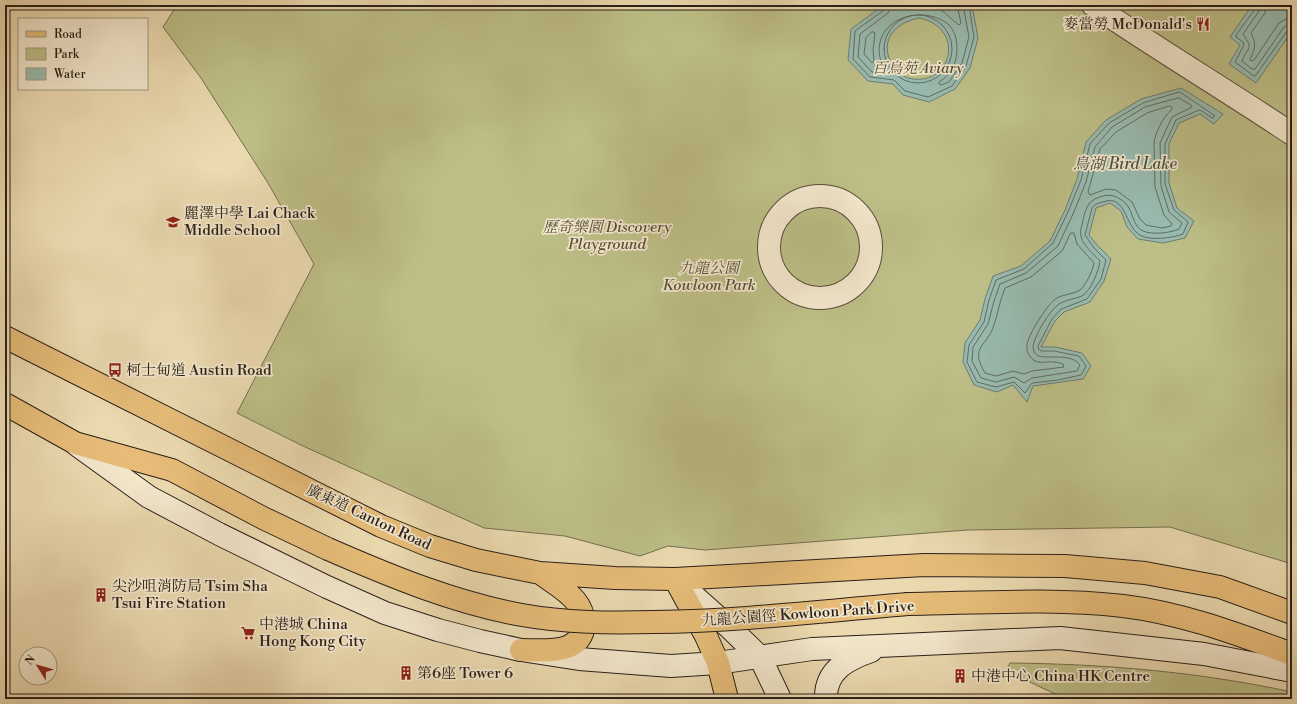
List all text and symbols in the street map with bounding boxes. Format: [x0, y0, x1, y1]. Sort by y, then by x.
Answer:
place label: 麥當勞 McDonald's [1064, 15, 1192, 34]
restaurant icon: 麥當勞 McDonald's [1195, 16, 1211, 32]
legend [18, 18, 148, 90]
text: Road [54, 27, 82, 42]
text: Park [54, 47, 80, 62]
park label: 百鳥苑 Aviary [872, 59, 965, 78]
text: Water [53, 67, 86, 82]
water label: 鳥湖 Bird Lake [1073, 154, 1177, 174]
place label: 麗澤中學 Lai Chack Middle School [184, 204, 316, 240]
school or university icon: 麗澤中學 Lai Chack Middle School [165, 214, 181, 230]
park label: 歷奇樂園 Discovery Playground [543, 218, 672, 254]
park label: 九龍公園 Kowloon Park [662, 259, 756, 295]
place label: 柯士甸道 Austin Road [126, 361, 272, 380]
bus stop icon: 柯士甸道 Austin Road [107, 362, 123, 378]
street label: 廣東道 Canton Road [303, 480, 435, 555]
place label: 尖沙咀消防局 Tsim Sha Tsui Fire Station [112, 577, 268, 613]
building icon: 尖沙咀消防局 Tsim Sha Tsui Fire Station [93, 587, 109, 603]
street label: 九龍公園徑 Kowloon Park Drive [701, 597, 915, 630]
place label: 中港城 China Hong Kong City [259, 615, 367, 651]
supermarket icon: 中港城 China Hong Kong City [240, 625, 256, 641]
north arrow [18, 646, 58, 686]
text: N [23, 653, 39, 668]
place label: 第6座 Tower 6 [417, 664, 513, 683]
building icon: 第6座 Tower 6 [398, 665, 414, 681]
place label: 中港中心 China HK Centre [971, 667, 1150, 686]
building icon: 中港中心 China HK Centre [952, 668, 968, 684]

